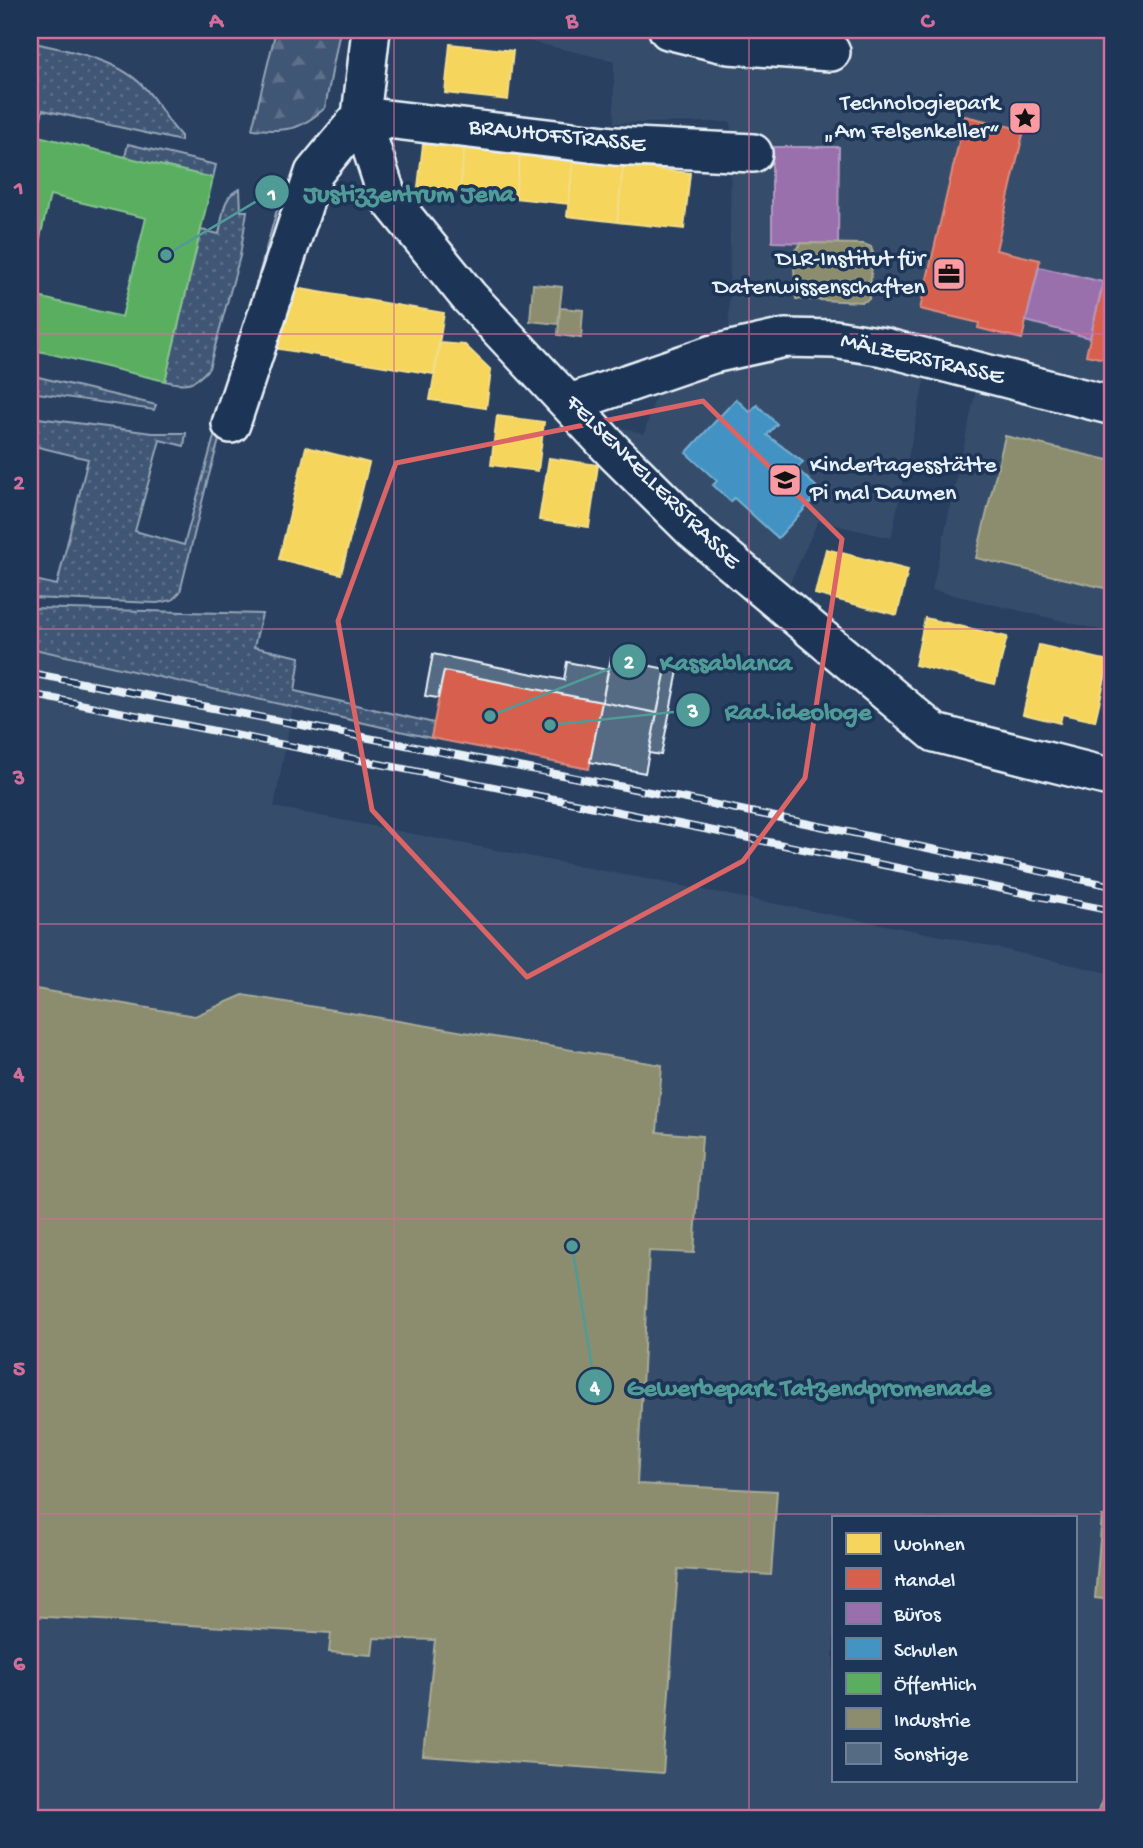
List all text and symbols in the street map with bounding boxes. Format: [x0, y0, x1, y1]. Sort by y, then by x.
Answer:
text: A [208, 9, 224, 36]
text: B [565, 9, 579, 36]
text: C [921, 9, 936, 36]
place label: Technologiepark „Am Felsenkeller“ [823, 90, 1002, 147]
place icon: Technologiepark „Am Felsenkeller“ [1006, 99, 1044, 137]
street label: BRAUHOFSTRASSE [466, 113, 648, 161]
callout: Justizzentrum Jena [254, 169, 528, 216]
text: 1 [13, 176, 24, 203]
text: Justizzentrum Jena [302, 181, 516, 212]
text: 1 [267, 184, 276, 209]
place label: DLR-Institut für Datenwissenschaften [711, 246, 927, 303]
office icon: DLR-Institut für Datenwissenschaften [930, 255, 968, 293]
street label: MÄLZERSTRASSE [837, 327, 1008, 393]
street label: FELSENKELLERSTRASSE [558, 389, 746, 577]
place label: Kindertagesstätte Pi mal Daumen [809, 452, 997, 509]
school or university icon: Kindertagesstätte Pi mal Daumen [766, 461, 804, 499]
text: 2 [13, 471, 25, 498]
callout: Kassablanca [611, 637, 806, 684]
text: Kassablanca [659, 650, 793, 681]
text: 2 [624, 652, 635, 677]
callout: Rad.ideologe [676, 686, 886, 733]
text: Rad.ideologe [724, 699, 873, 730]
text: 3 [687, 701, 699, 726]
text: 3 [12, 766, 25, 793]
text: 4 [13, 1062, 25, 1089]
text: 5 [13, 1357, 25, 1384]
callout: Gewerbepark Tatzendpromenade [577, 1362, 1005, 1409]
text: Gewerbepark Tatzendpromenade [627, 1375, 993, 1406]
text: 4 [589, 1377, 601, 1402]
legend [832, 1516, 1076, 1782]
text: Wohnen [894, 1534, 965, 1559]
text: Handel [894, 1570, 955, 1595]
text: Büros [893, 1604, 942, 1629]
text: Schulen [894, 1640, 957, 1665]
text: 6 [13, 1652, 26, 1679]
text: Öffentlich [894, 1674, 976, 1699]
text: Industrie [894, 1710, 971, 1735]
text: Sonstige [894, 1744, 969, 1769]

